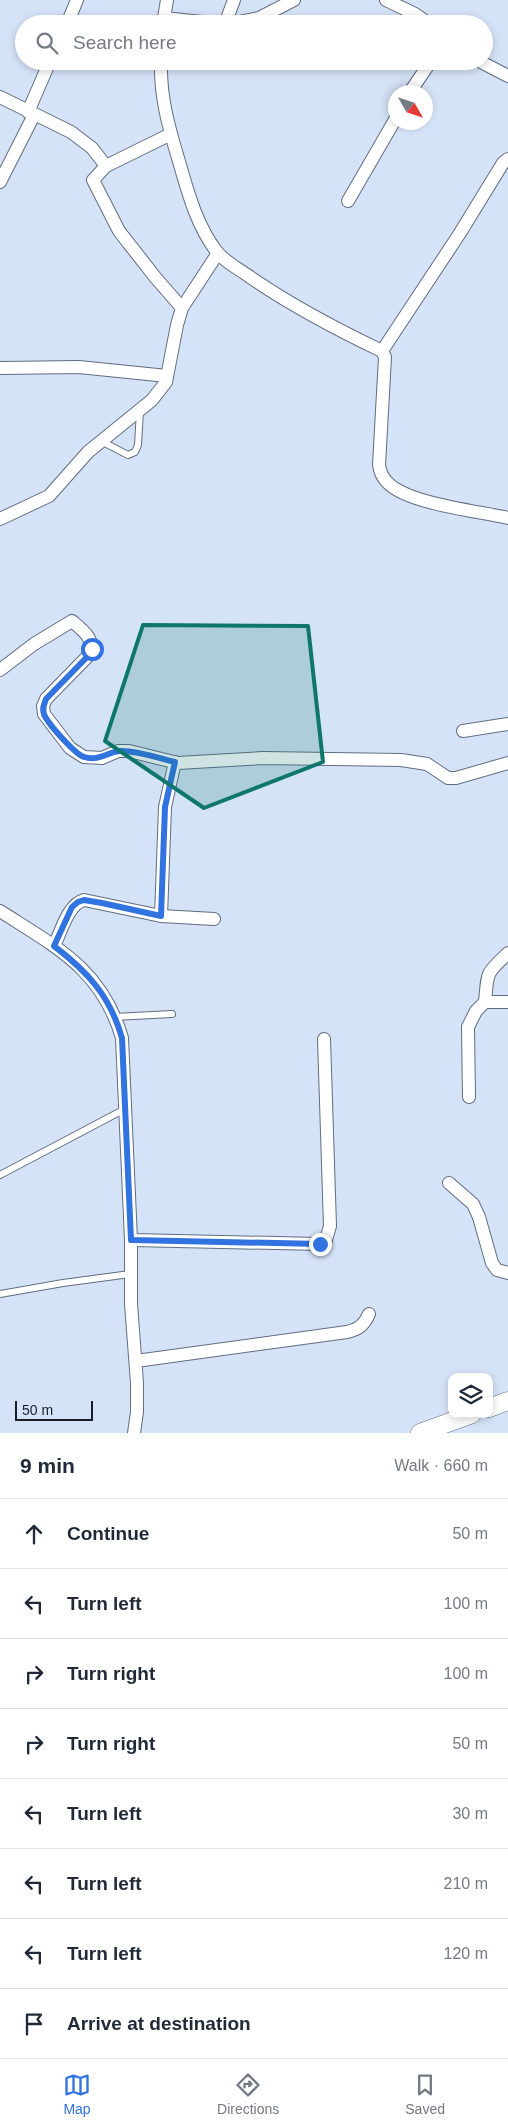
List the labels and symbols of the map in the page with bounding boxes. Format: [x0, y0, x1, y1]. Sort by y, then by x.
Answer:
north arrow [388, 85, 433, 130]
route start [81, 638, 104, 661]
route end [309, 1233, 332, 1256]
scale bar [15, 1398, 92, 1421]

